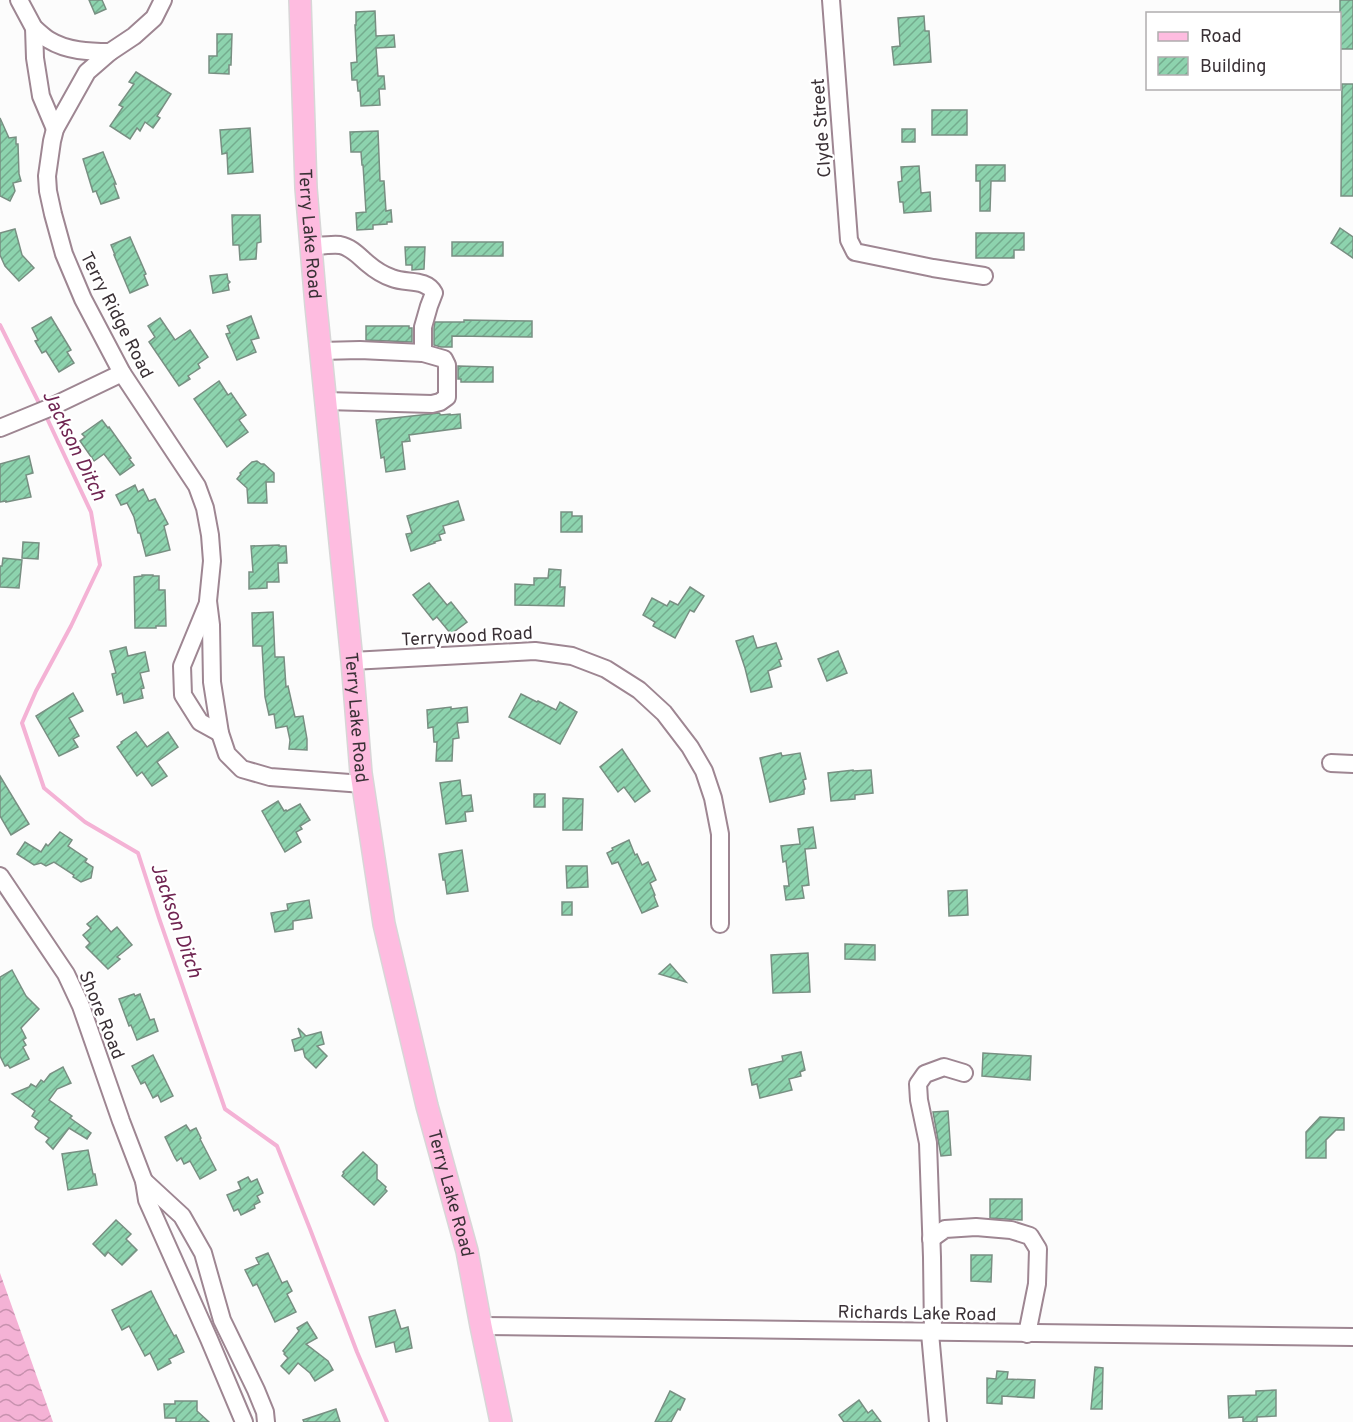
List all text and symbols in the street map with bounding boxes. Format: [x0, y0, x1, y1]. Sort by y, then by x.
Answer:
legend [1146, 12, 1341, 90]
text: Road [1200, 26, 1242, 49]
text: Building [1200, 56, 1266, 79]
street label: Clyde Street [808, 78, 837, 178]
street label: Terry Lake Road [292, 168, 325, 300]
street label: Terry Ridge Road [74, 249, 157, 383]
water label: Jackson Ditch [35, 386, 111, 506]
street label: Terrywood Road [401, 623, 533, 652]
street label: Terry Lake Road [338, 651, 372, 785]
water label: Jackson Ditch [143, 860, 207, 982]
street label: Shore Road [72, 968, 129, 1063]
street label: Terry Lake Road [421, 1128, 478, 1259]
street label: Richards Lake Road [837, 1302, 997, 1327]

